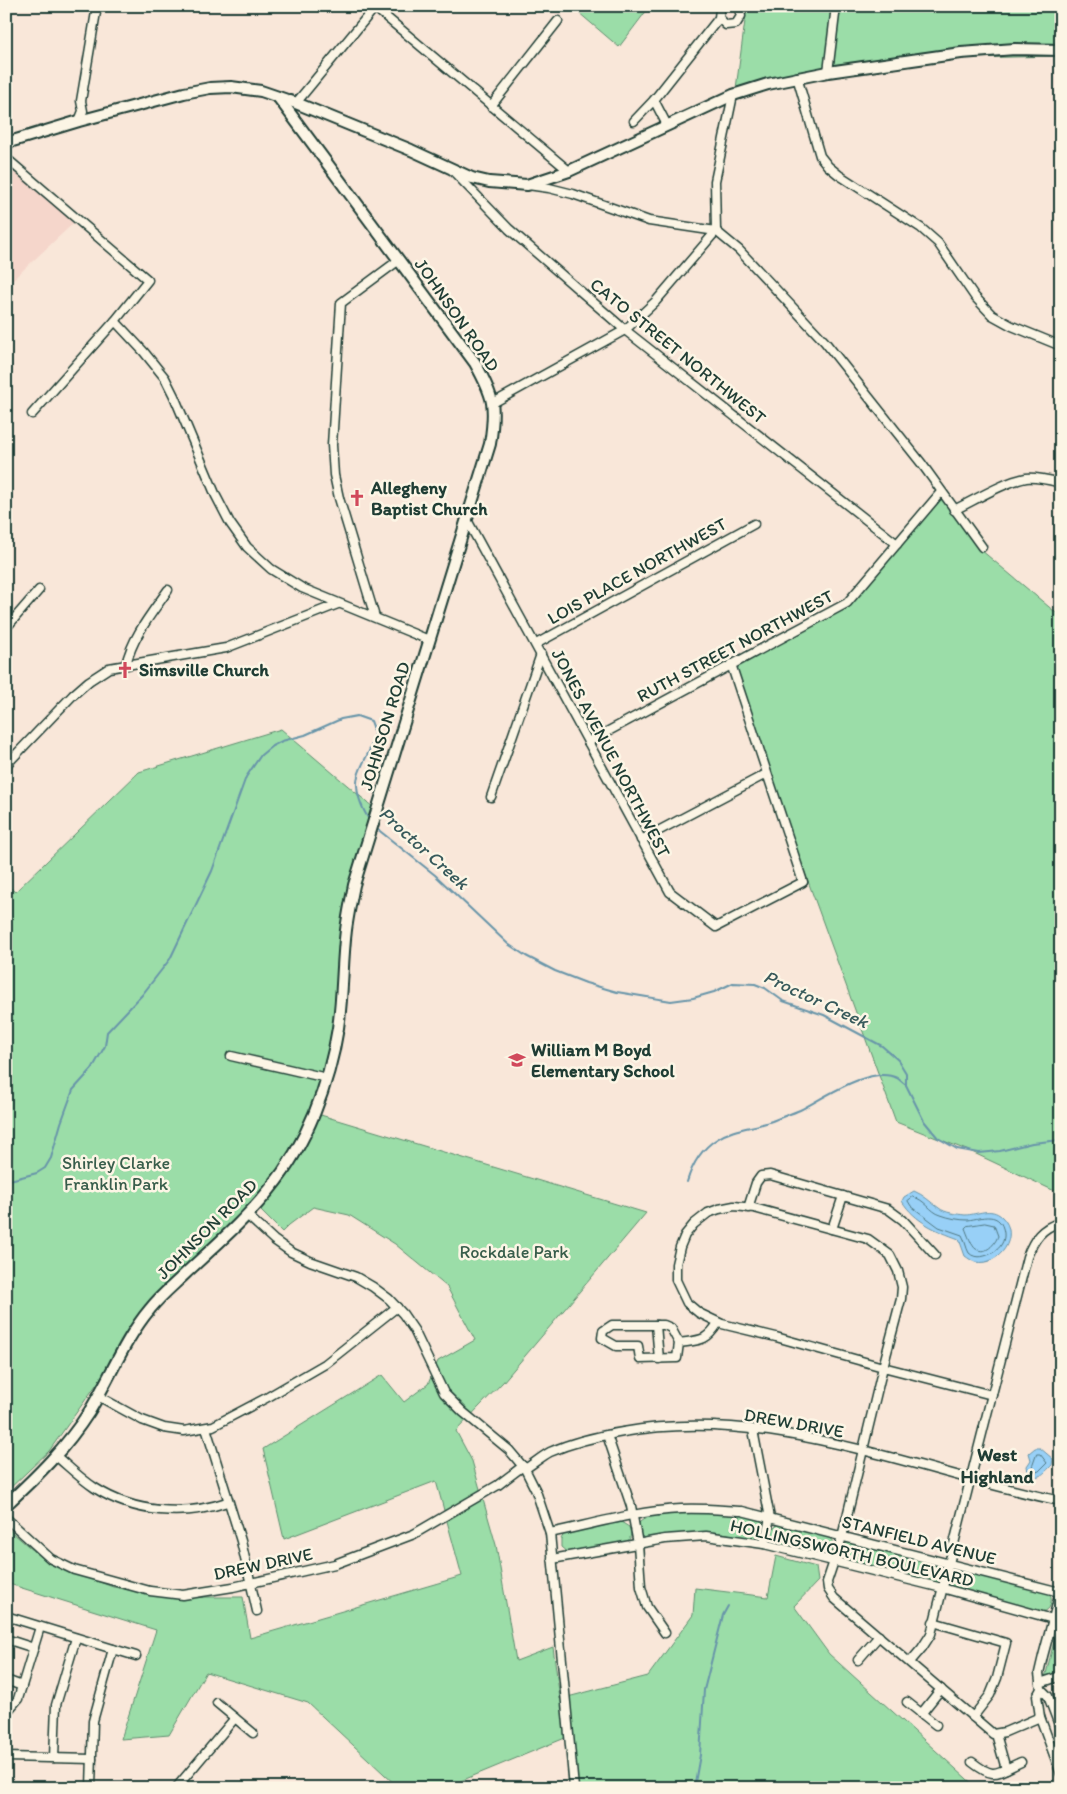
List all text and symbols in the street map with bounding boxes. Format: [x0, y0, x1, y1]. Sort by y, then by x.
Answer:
street label: JOHNSON ROAD [410, 254, 504, 376]
street label: CATO STREET NORTHWEST [586, 273, 770, 429]
place label: Allegheny Baptist Church [370, 477, 488, 520]
church icon: Allegheny Baptist Church [347, 488, 367, 508]
street label: LOIS PLACE NORTHWEST [544, 513, 730, 629]
street label: RUTH STREET NORTHWEST [633, 585, 837, 707]
street label: JONES AVENUE NORTHWEST [547, 645, 675, 861]
place label: Simsville Church [139, 659, 269, 681]
street label: JOHNSON ROAD [355, 659, 415, 793]
church icon: Simsville Church [115, 660, 135, 680]
water label: Proctor Creek [374, 802, 474, 895]
water label: Proctor Creek [760, 965, 873, 1034]
place label: William M Boyd Elementary School [531, 1039, 675, 1082]
school or university icon: William M Boyd Elementary School [507, 1050, 527, 1070]
park label: Shirley Clarke Franklin Park [62, 1152, 170, 1195]
street label: JOHNSON ROAD [152, 1174, 262, 1284]
park label: Rockdale Park [459, 1241, 569, 1263]
street label: DREW DRIVE [742, 1403, 846, 1443]
district label: West Highland [960, 1443, 1034, 1488]
street label: STANFIELD AVENUE [839, 1510, 999, 1570]
street label: HOLLINGSWORTH BOULEVARD [728, 1514, 976, 1592]
street label: DREW DRIVE [211, 1543, 315, 1585]

